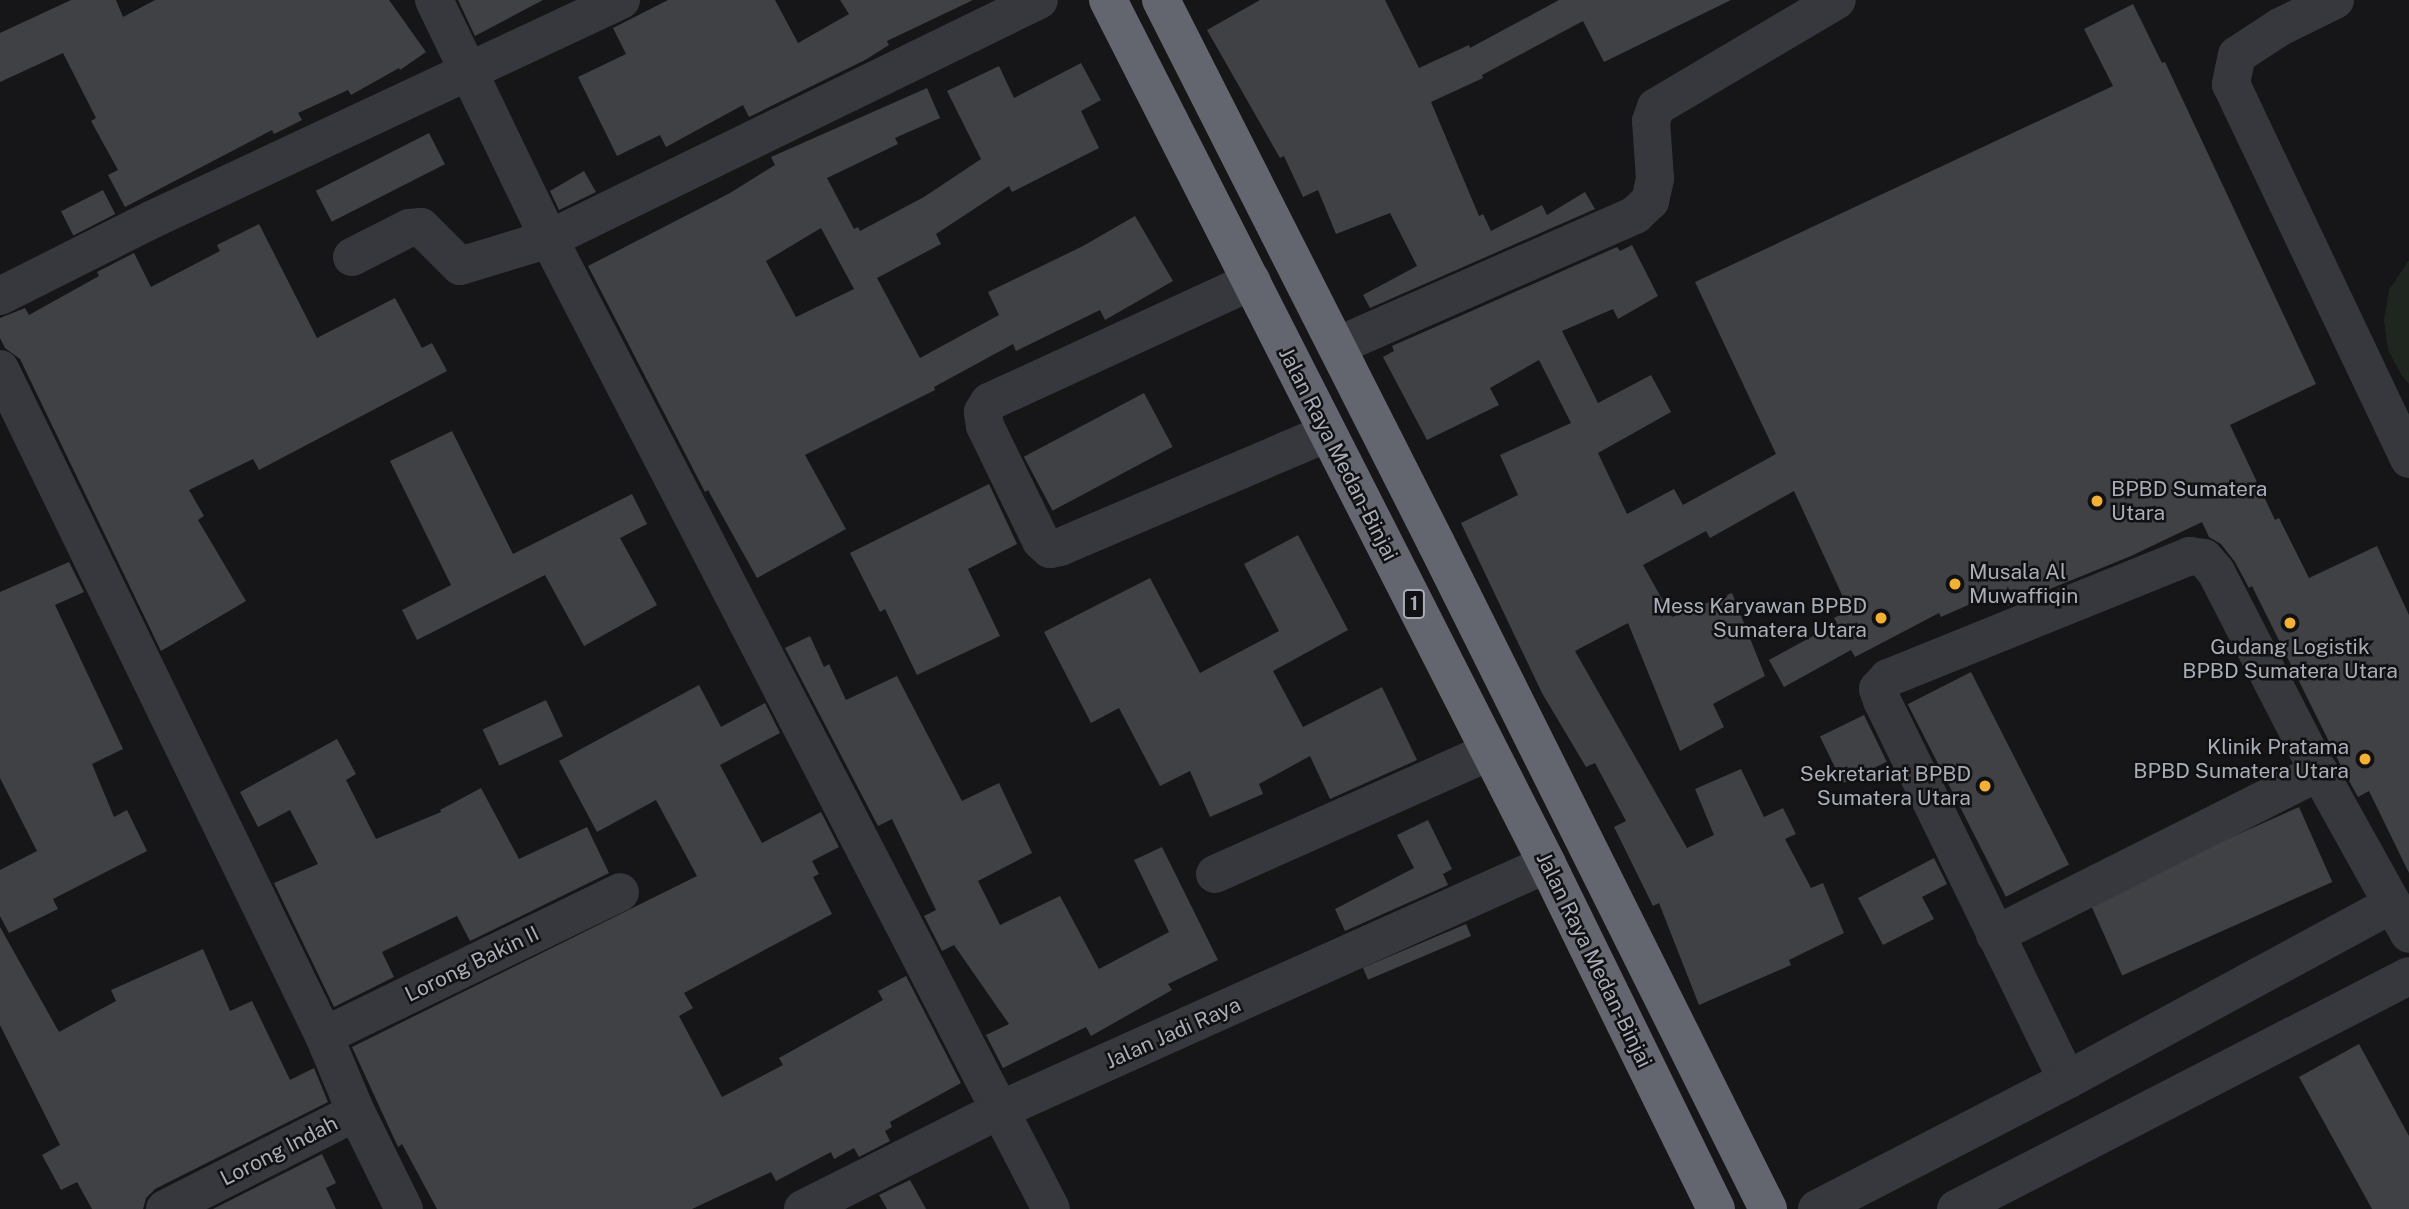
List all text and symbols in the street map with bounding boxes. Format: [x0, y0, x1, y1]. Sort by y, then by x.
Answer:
street label: Jalan Raya Medan-Binjai [1273, 343, 1403, 565]
place label: BPBD Sumatera Utara [2111, 476, 2267, 526]
marker: BPBD Sumatera Utara [2089, 493, 2105, 509]
place label: Musala Al Muwaffiqin [1969, 559, 2078, 609]
marker: Musala Al Muwaffiqin [1947, 576, 1963, 592]
road number: 1 [1402, 589, 1426, 620]
place label: Mess Karyawan BPBD Sumatera Utara [1653, 593, 1867, 643]
marker: Mess Karyawan BPBD Sumatera Utara [1873, 610, 1889, 626]
marker: Gudang Logistik BPBD Sumatera Utara [2282, 615, 2298, 631]
place label: Gudang Logistik BPBD Sumatera Utara [2182, 634, 2398, 684]
place label: Klinik Pratama BPBD Sumatera Utara [2133, 734, 2349, 784]
marker: Klinik Pratama BPBD Sumatera Utara [2355, 749, 2375, 769]
place label: Sekretariat BPBD Sumatera Utara [1800, 761, 1971, 811]
marker: Sekretariat BPBD Sumatera Utara [1977, 778, 1993, 794]
street label: Jalan Raya Medan-Binjai [1531, 848, 1657, 1072]
street label: Lorong Bakin II [401, 921, 543, 1007]
street label: Jalan Jadi Raya [1101, 992, 1245, 1074]
street label: Lorong Indah [216, 1111, 342, 1191]

